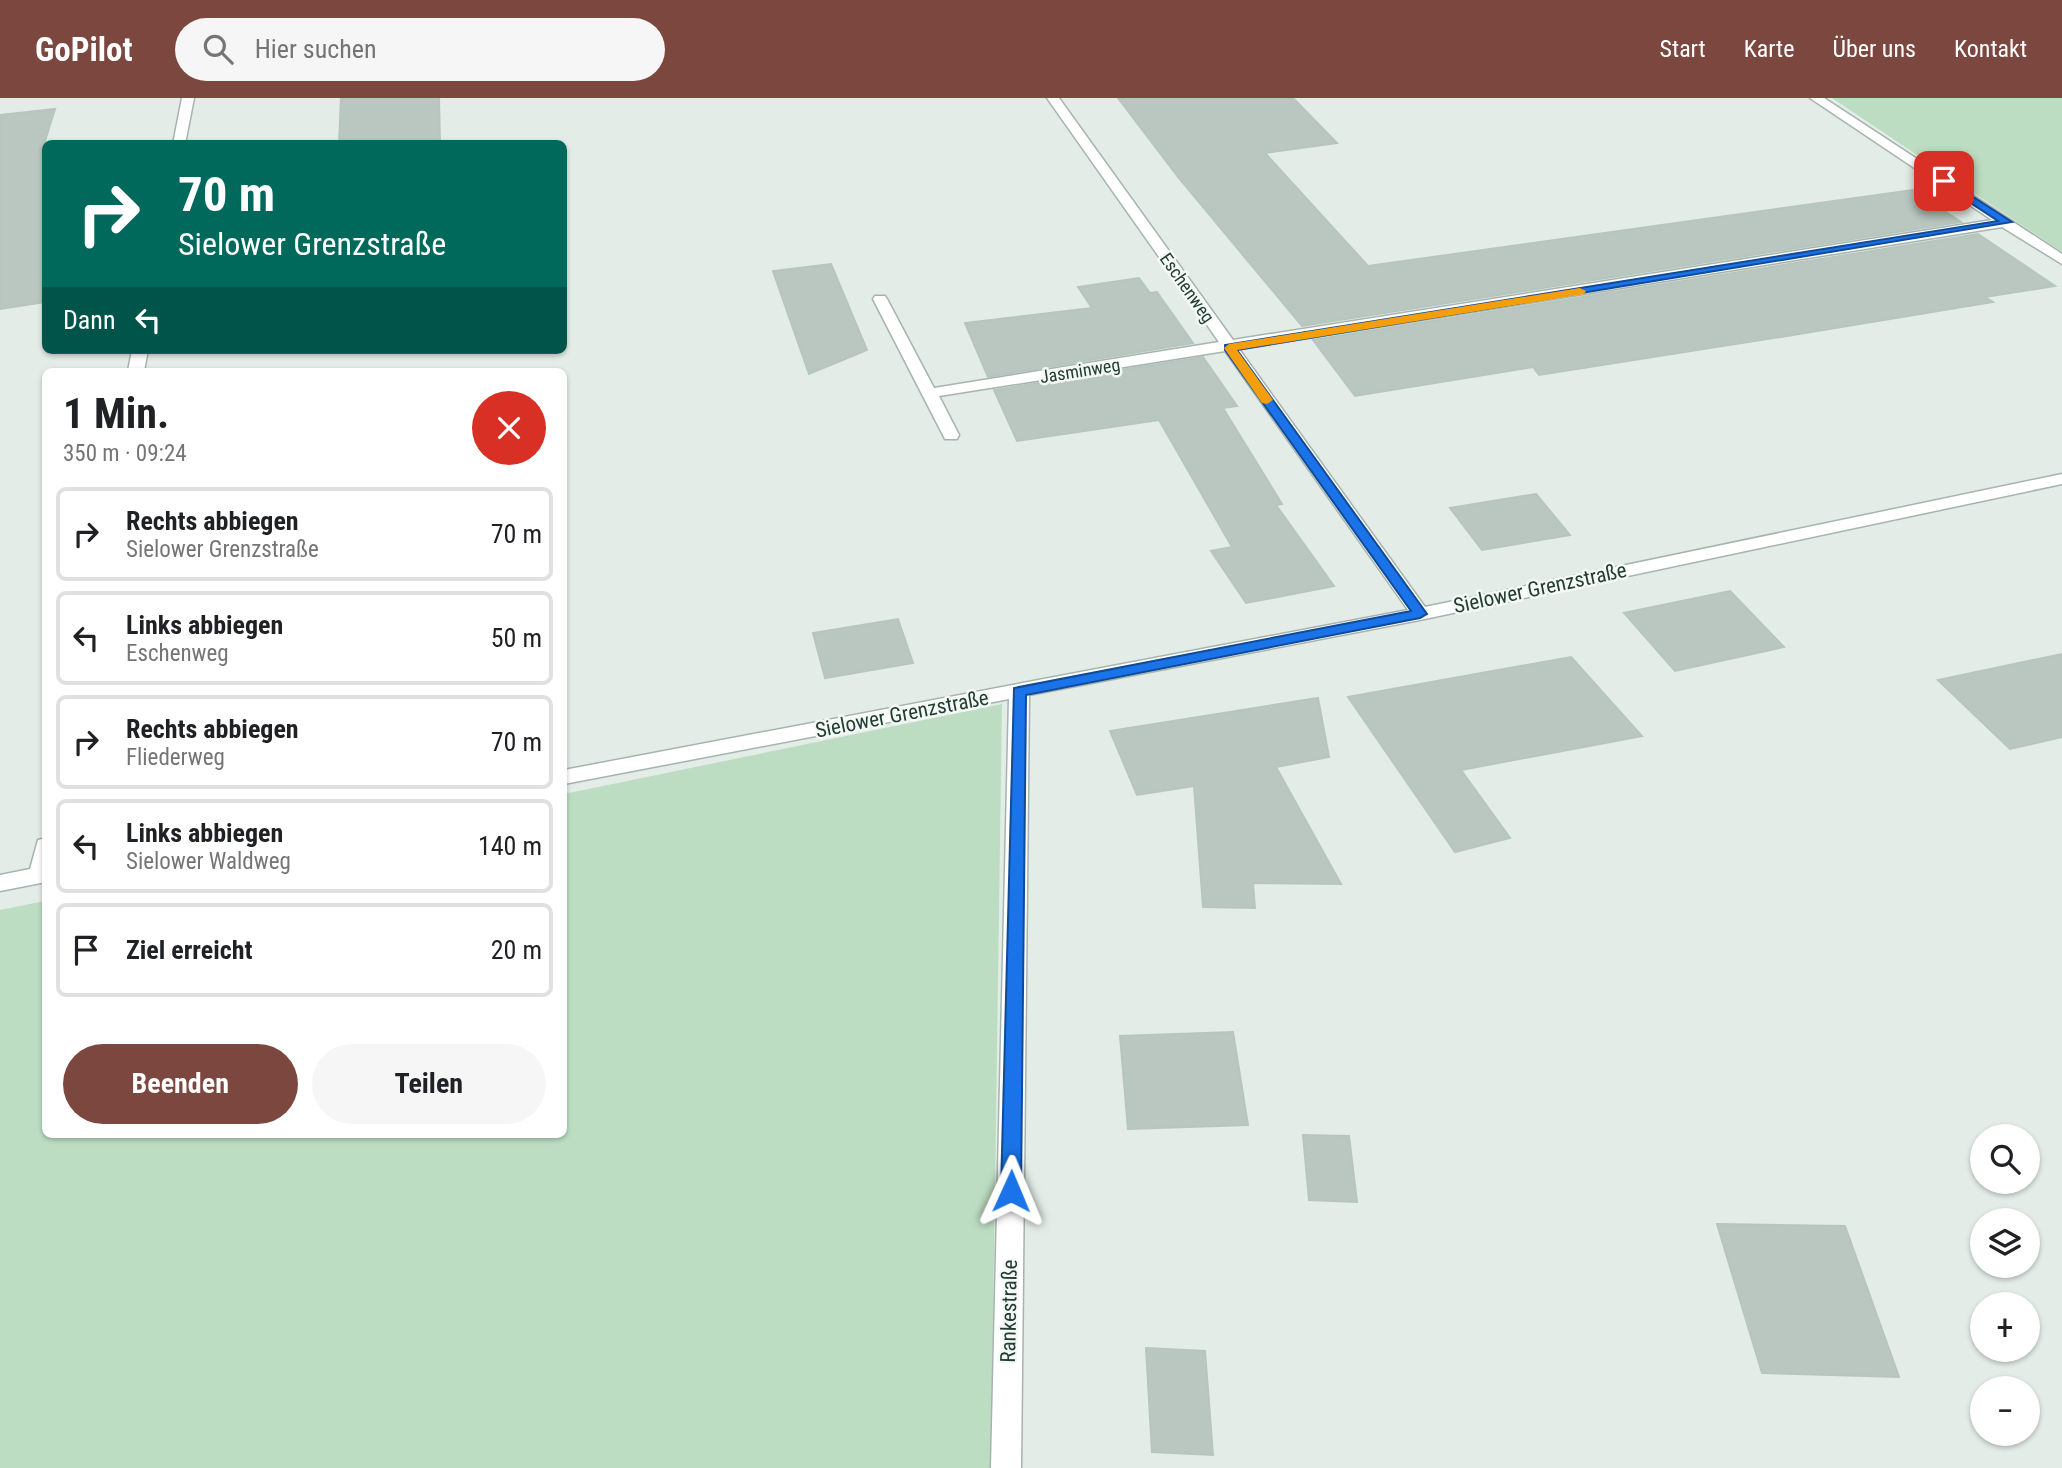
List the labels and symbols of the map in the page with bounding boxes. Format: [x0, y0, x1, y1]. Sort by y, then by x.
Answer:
pin [1914, 151, 1974, 211]
street label: Eschenweg [1156, 249, 1219, 327]
street label: Jasminweg [1038, 354, 1122, 387]
street label: Sielower Grenzstraße [1451, 558, 1629, 618]
street label: Sielower Grenzstraße [813, 685, 991, 743]
position arrow [974, 1154, 1048, 1228]
street label: Rankestraße [996, 1259, 1022, 1363]

